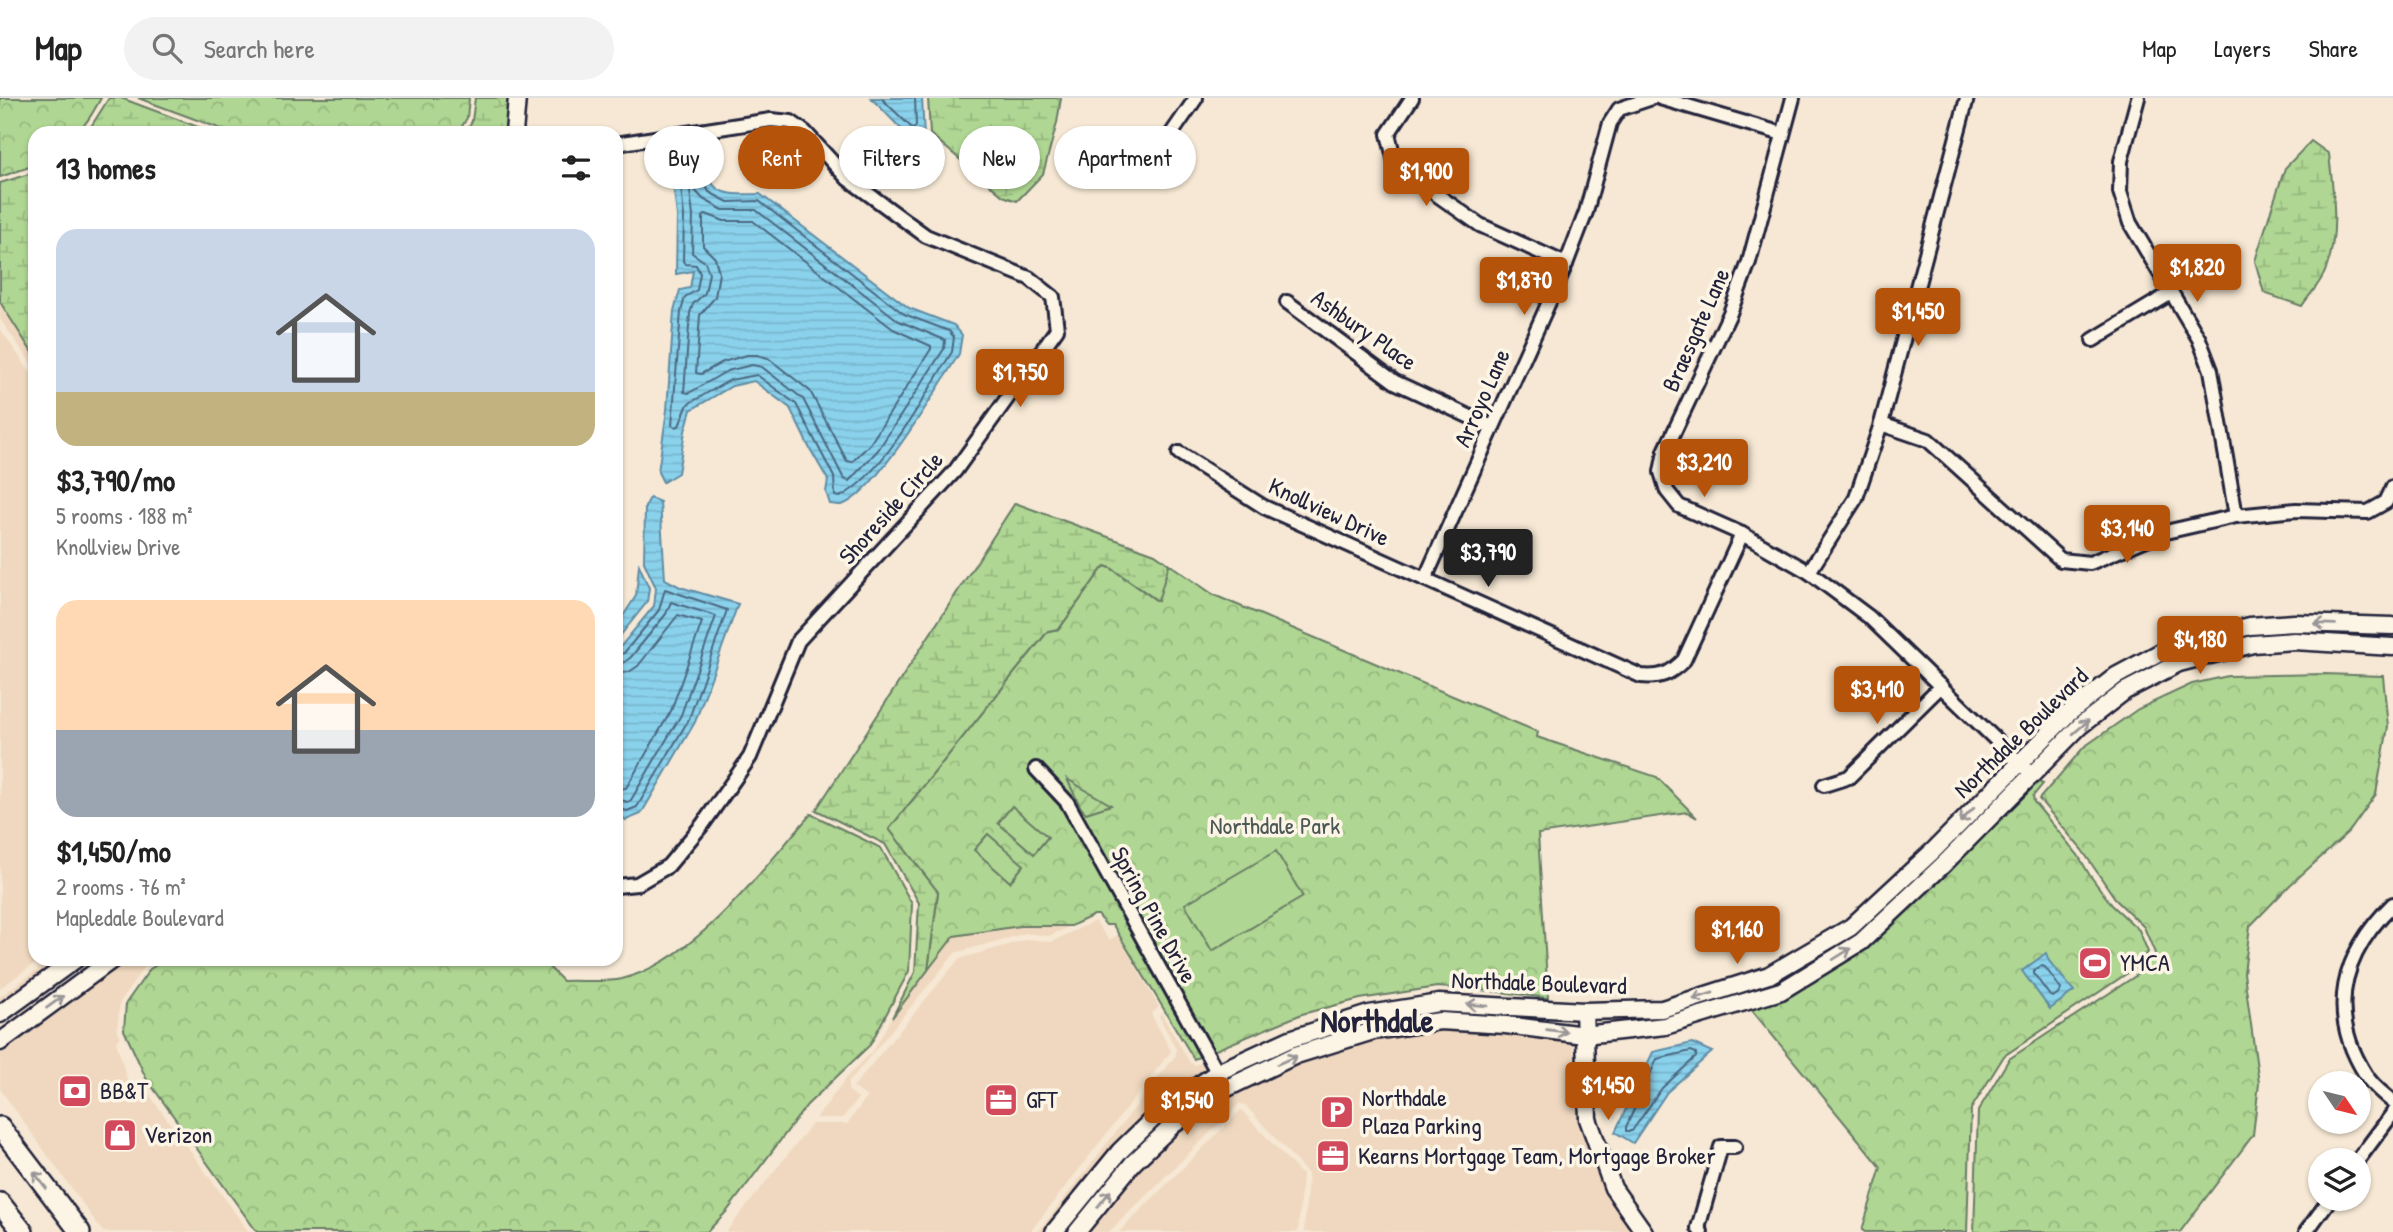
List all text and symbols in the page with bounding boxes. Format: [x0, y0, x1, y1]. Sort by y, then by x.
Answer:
search box [124, 17, 614, 80]
text: Map [35, 26, 82, 70]
icon: search [148, 29, 186, 67]
text: Search here [204, 31, 315, 66]
text: Map [2142, 32, 2176, 64]
text: Layers [2214, 32, 2271, 64]
text: Share [2309, 32, 2358, 64]
chip: Buy [644, 126, 724, 189]
chip: Rent [738, 126, 825, 189]
chip: Filters [839, 126, 945, 189]
chip: New [959, 126, 1040, 189]
chip: Apartment [1054, 126, 1196, 189]
text: 13 homes [56, 148, 156, 188]
pin: $1,900 [1369, 148, 1483, 208]
icon: filters [557, 149, 595, 187]
text: $1,900 [1399, 155, 1453, 186]
pin: $1,820 [2140, 244, 2254, 304]
text: $1,820 [2169, 251, 2225, 282]
pin: $1,870 [1467, 258, 1581, 317]
street label: Braesgate Lane [1654, 262, 1737, 396]
text: $1,870 [1496, 264, 1552, 295]
icon: home [263, 275, 389, 401]
street label: Ashbury Place [1306, 281, 1424, 377]
pin: $1,450 [1861, 288, 1975, 348]
text: $1,450 [1891, 295, 1945, 326]
street label: Arroyo Lane [1445, 343, 1517, 452]
pin: $1,750 [963, 350, 1077, 409]
text: $1,750 [992, 356, 1048, 387]
pin: $3,210 [1647, 440, 1761, 499]
street label: Shoreside Circle [831, 444, 950, 571]
text: $3,210 [1676, 446, 1732, 477]
text: $3,790/mo [56, 460, 175, 500]
street label: Knollview Drive [1264, 469, 1395, 553]
text: 5 rooms · 188 m² [56, 500, 193, 531]
pin: $3,140 [2070, 505, 2184, 565]
text: $3,140 [2100, 512, 2154, 543]
pin: $3,790 [1431, 530, 1545, 589]
text: Knollview Drive [56, 531, 180, 562]
text: $3,790 [1460, 536, 1516, 567]
pin: $4,180 [2143, 616, 2257, 676]
one-way arrow [2314, 617, 2337, 630]
text: $4,180 [2173, 623, 2227, 654]
icon: home [263, 646, 389, 772]
street label: Northdale Boulevard [1946, 660, 2094, 805]
pin: $3,410 [1820, 666, 1934, 726]
text: $3,410 [1850, 673, 1904, 704]
one-way arrow [2072, 719, 2090, 735]
one-way arrow [1959, 807, 1976, 824]
park label: Northdale Park [1210, 809, 1340, 841]
text: $1,450/mo [56, 831, 171, 871]
street label: Spring Pine Drive [1104, 841, 1206, 989]
text: 2 rooms · 76 m² [56, 871, 186, 902]
text: Mapledale Boulevard [56, 902, 224, 933]
pin: $1,160 [1680, 906, 1794, 966]
text: $1,160 [1711, 913, 1763, 944]
sports icon: YMCA [2076, 944, 2114, 982]
one-way arrow [1831, 946, 1851, 960]
place label: YMCA [2120, 946, 2170, 978]
street label: Northdale Boulevard [1451, 963, 1627, 1001]
one-way arrow [1692, 991, 1714, 1003]
one-way arrow [45, 995, 64, 1009]
one-way arrow [1467, 998, 1489, 1011]
district label: Northdale [1321, 999, 1434, 1042]
one-way arrow [1545, 1025, 1568, 1038]
one-way arrow [1276, 1053, 1297, 1066]
pin: $1,450 [1551, 1062, 1665, 1122]
text: $1,450 [1581, 1069, 1635, 1100]
north arrow [2308, 1071, 2371, 1134]
map controls [2308, 1071, 2371, 1211]
bank icon: BB&T [56, 1072, 94, 1110]
place label: BB&T [100, 1074, 149, 1106]
pin: $1,540 [1130, 1077, 1244, 1137]
office icon: GFT [982, 1081, 1020, 1119]
place label: Northdale Plaza Parking [1362, 1081, 1482, 1141]
place label: GFT [1026, 1083, 1059, 1115]
text: $1,540 [1160, 1084, 1214, 1115]
parking icon: Northdale Plaza Parking [1318, 1093, 1356, 1131]
shop icon: Verizon [101, 1116, 139, 1154]
place label: Verizon [144, 1118, 212, 1150]
office icon: Kearns Mortgage Team, Mortgage Broker [1314, 1137, 1352, 1175]
place label: Kearns Mortgage Team, Mortgage Broker [1358, 1139, 1716, 1171]
button: layers [2308, 1148, 2371, 1211]
one-way arrow [33, 1171, 48, 1189]
one-way arrow [1096, 1190, 1111, 1208]

